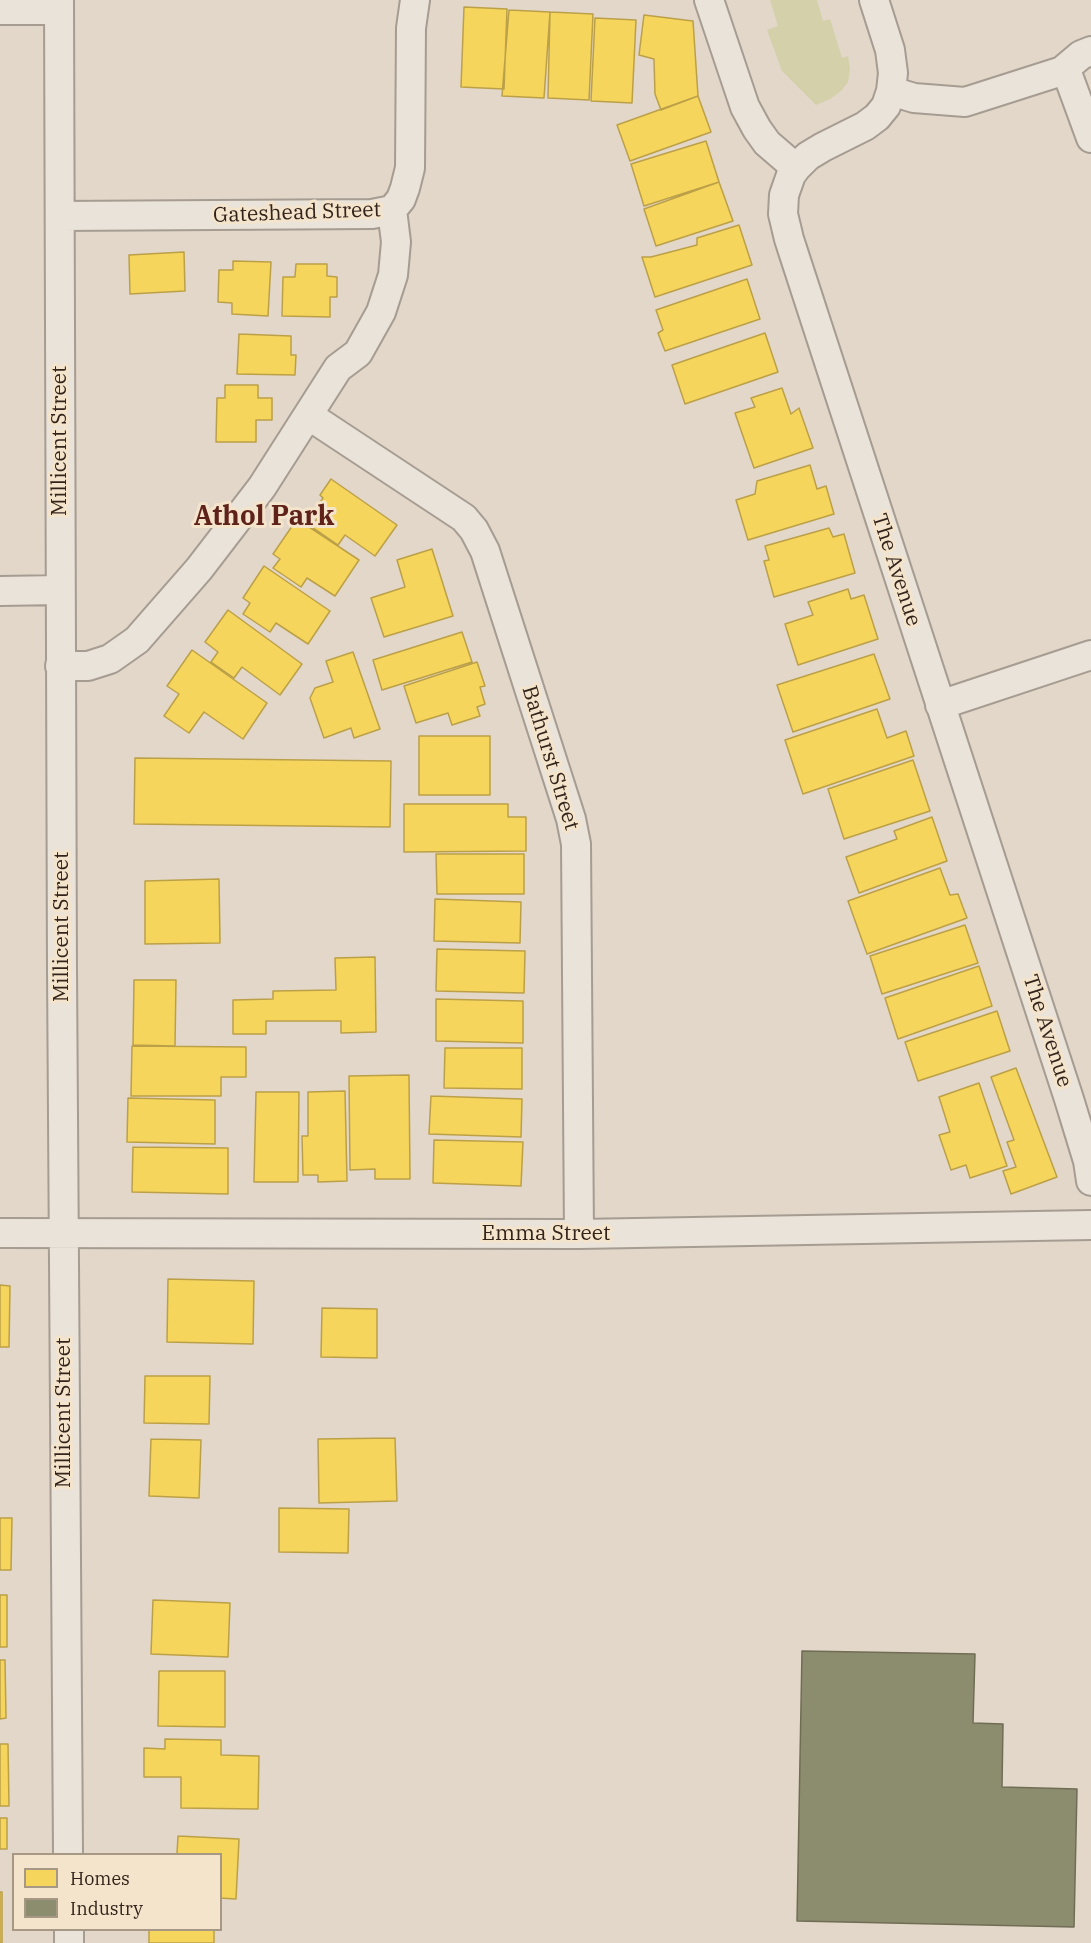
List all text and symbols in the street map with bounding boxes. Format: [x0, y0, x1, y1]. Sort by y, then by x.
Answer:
street label: Gateshead Street [213, 197, 381, 229]
street label: Millicent Street [47, 366, 73, 516]
district label: Athol Park [194, 501, 334, 533]
street label: The Avenue [866, 511, 926, 629]
street label: Bathurst Street [516, 683, 584, 833]
street label: Millicent Street [49, 852, 75, 1002]
street label: The Avenue [1017, 972, 1077, 1090]
street label: Emma Street [482, 1221, 610, 1247]
street label: Millicent Street [51, 1338, 77, 1488]
legend [12, 1853, 222, 1931]
text: Homes [70, 1867, 130, 1890]
text: Industry [70, 1897, 143, 1920]

